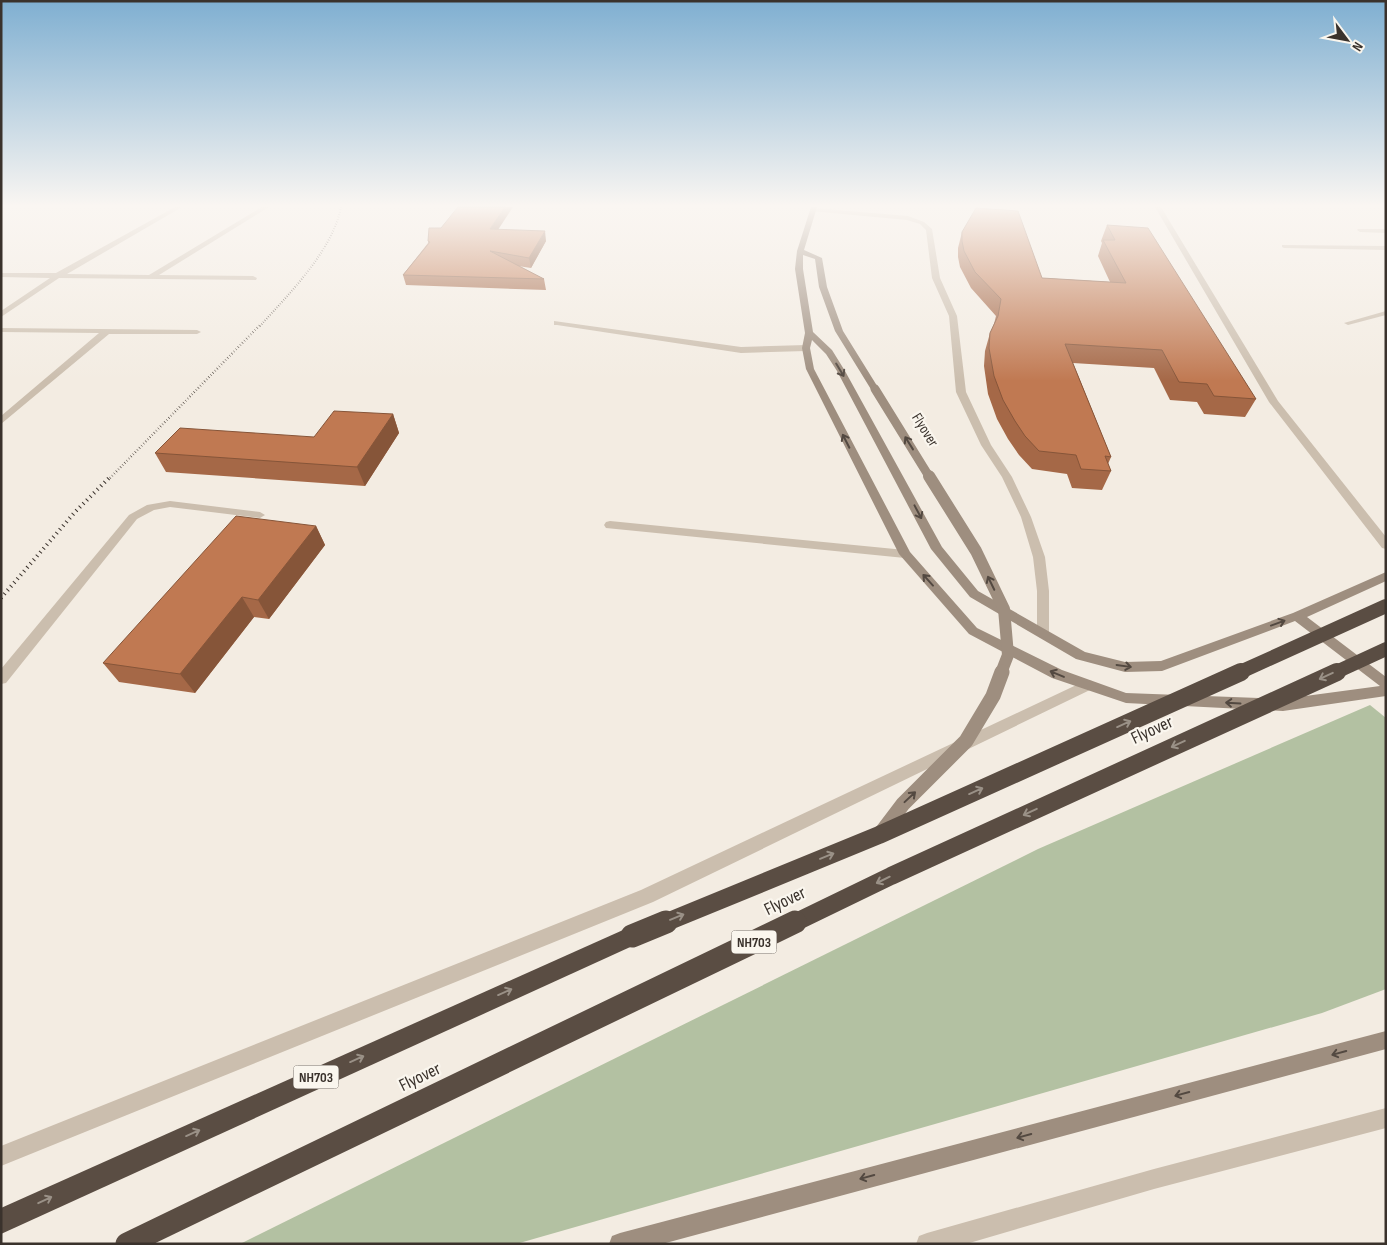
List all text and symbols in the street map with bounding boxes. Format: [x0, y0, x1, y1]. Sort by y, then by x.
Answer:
north arrow [1322, 15, 1372, 65]
text: N [1348, 39, 1367, 54]
one-way arrow [836, 362, 846, 376]
street label: Flyover [907, 410, 943, 451]
one-way arrow [841, 434, 850, 449]
one-way arrow [903, 437, 913, 451]
one-way arrow [913, 505, 923, 520]
one-way arrow [922, 574, 934, 587]
one-way arrow [986, 576, 995, 591]
one-way arrow [1270, 618, 1286, 627]
one-way arrow [1115, 661, 1131, 671]
one-way arrow [1050, 669, 1065, 678]
one-way arrow [1318, 672, 1333, 682]
one-way arrow [1225, 698, 1241, 707]
street label: Flyover [1128, 711, 1176, 749]
one-way arrow [1116, 719, 1131, 729]
one-way arrow [1171, 740, 1186, 750]
one-way arrow [968, 786, 983, 795]
one-way arrow [904, 791, 917, 803]
one-way arrow [1023, 808, 1038, 817]
one-way arrow [819, 851, 834, 860]
one-way arrow [875, 875, 890, 885]
street label: Flyover [761, 882, 809, 920]
one-way arrow [669, 912, 684, 922]
road number: NH703 [732, 930, 776, 954]
one-way arrow [498, 987, 513, 997]
one-way arrow [1331, 1048, 1347, 1058]
one-way arrow [349, 1054, 364, 1063]
street label: Flyover [396, 1058, 444, 1096]
road number: NH703 [294, 1066, 338, 1088]
one-way arrow [1174, 1090, 1190, 1099]
one-way arrow [185, 1127, 200, 1137]
one-way arrow [1017, 1132, 1033, 1141]
one-way arrow [860, 1173, 876, 1183]
one-way arrow [37, 1195, 52, 1205]

